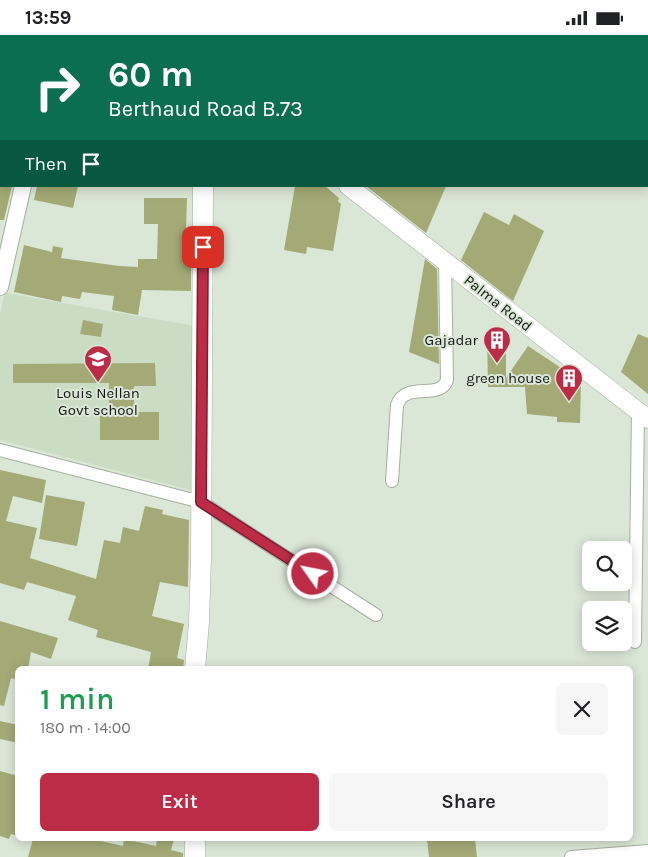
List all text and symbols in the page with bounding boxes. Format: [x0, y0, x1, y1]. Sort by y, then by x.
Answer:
text: 13:59 [25, 7, 71, 29]
text: 60 m [108, 54, 193, 95]
icon: right [25, 55, 90, 120]
text: Berthaud Road B.73 [108, 96, 303, 122]
icon: arrive [77, 150, 105, 178]
text: Then [25, 153, 67, 175]
pin [182, 226, 224, 268]
icon: arrive [189, 233, 217, 261]
street label: Palma Road [460, 271, 536, 335]
building icon: Gajadar [482, 325, 512, 364]
place label: Gajadar [425, 331, 479, 349]
school or university icon: Louis Nellan Govt school [83, 344, 113, 383]
building icon: green house [554, 363, 584, 402]
place label: green house [466, 369, 550, 387]
place label: Louis Nellan Govt school [56, 384, 140, 419]
map controls [582, 541, 632, 651]
button: search [582, 541, 632, 591]
position arrow [286, 547, 338, 599]
button: layers [582, 601, 632, 651]
text: 1 min [40, 681, 114, 717]
button: close [556, 683, 608, 735]
text: 180 m · 14:00 [40, 718, 131, 737]
button: Exit [40, 773, 319, 831]
button: Share [329, 773, 608, 831]

